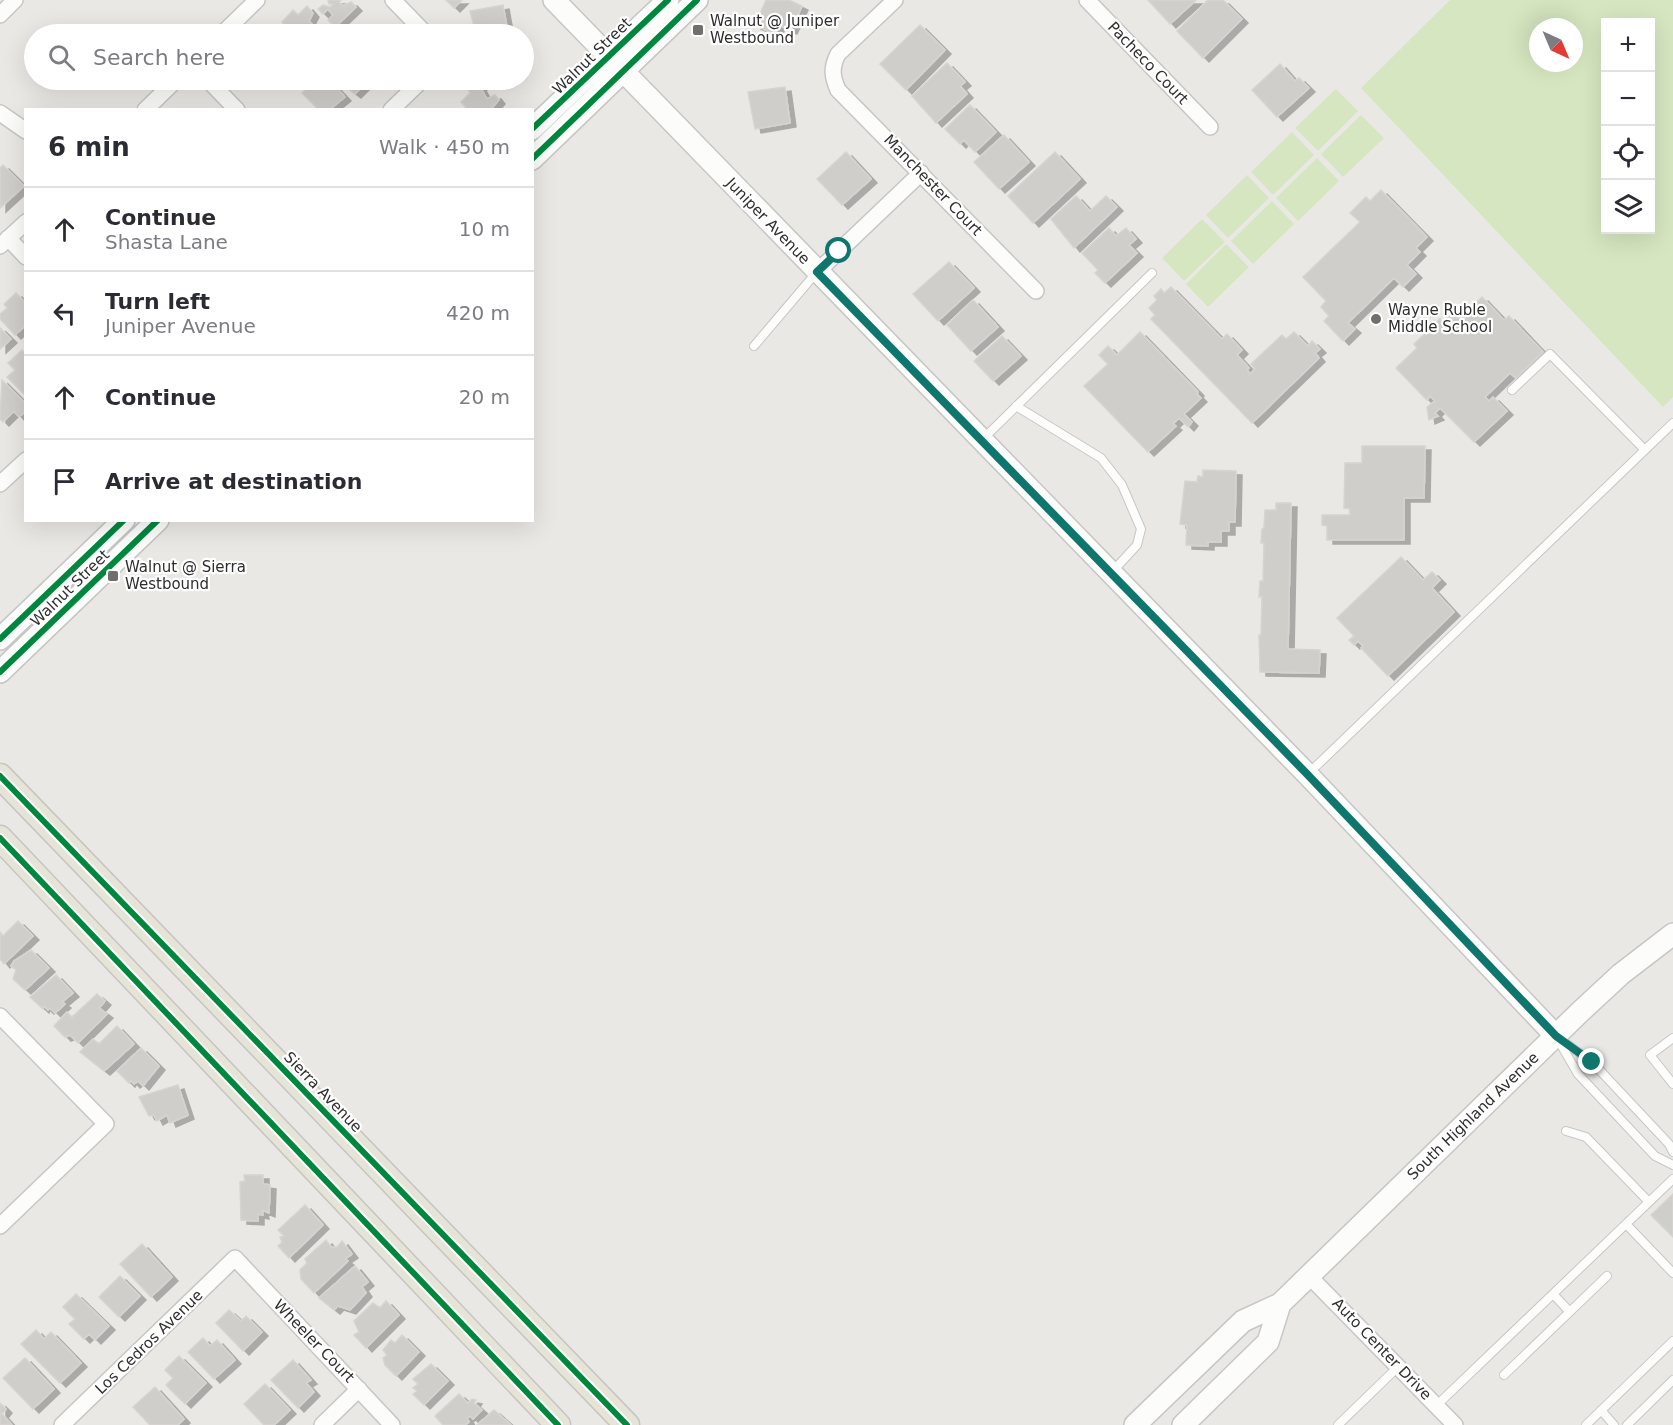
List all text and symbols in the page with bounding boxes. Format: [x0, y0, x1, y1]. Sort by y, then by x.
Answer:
place label: Walnut @ Juniper Westbound [710, 12, 840, 47]
street label: Walnut Street [549, 14, 635, 98]
street label: Pacheco Court [1104, 18, 1192, 108]
north arrow [1529, 18, 1583, 72]
map controls [1601, 18, 1655, 234]
button: + [1601, 18, 1655, 72]
marker: Walnut @ Juniper Westbound [691, 23, 705, 37]
search box [24, 24, 534, 90]
icon: search [45, 41, 78, 74]
text: Search here [93, 45, 225, 70]
button: − [1601, 72, 1655, 126]
button: locate [1601, 126, 1655, 180]
street label: Manchester Court [880, 131, 986, 239]
text: 6 min [48, 132, 130, 162]
text: Walk · 450 m [379, 135, 510, 159]
street label: Juniper Avenue [722, 173, 814, 268]
button: layers [1601, 180, 1655, 234]
text: Continue [105, 205, 216, 230]
icon: ahead [48, 213, 81, 246]
text: 10 m [459, 217, 510, 241]
text: Shasta Lane [105, 230, 228, 254]
route start [825, 237, 851, 263]
text: Turn left [105, 289, 210, 314]
icon: left [48, 297, 81, 330]
text: 420 m [446, 301, 510, 325]
place label: Wayne Ruble Middle School [1388, 301, 1492, 336]
marker: Wayne Ruble Middle School [1369, 312, 1383, 326]
text: Juniper Avenue [105, 314, 256, 338]
icon: ahead [48, 381, 81, 414]
text: Continue [105, 385, 216, 410]
text: 20 m [459, 385, 510, 409]
icon: arrive [48, 465, 81, 498]
text: Arrive at destination [105, 469, 362, 494]
street label: Walnut Street [27, 546, 113, 630]
place label: Walnut @ Sierra Westbound [125, 558, 246, 593]
marker: Walnut @ Sierra Westbound [106, 569, 120, 583]
street label: Sierra Avenue [280, 1048, 366, 1136]
street label: South Highland Avenue [1404, 1048, 1542, 1184]
route end [1578, 1048, 1604, 1074]
street label: Los Cedros Avenue [92, 1286, 206, 1398]
street label: Auto Center Drive [1329, 1294, 1435, 1404]
street label: Wheeler Court [270, 1296, 358, 1386]

